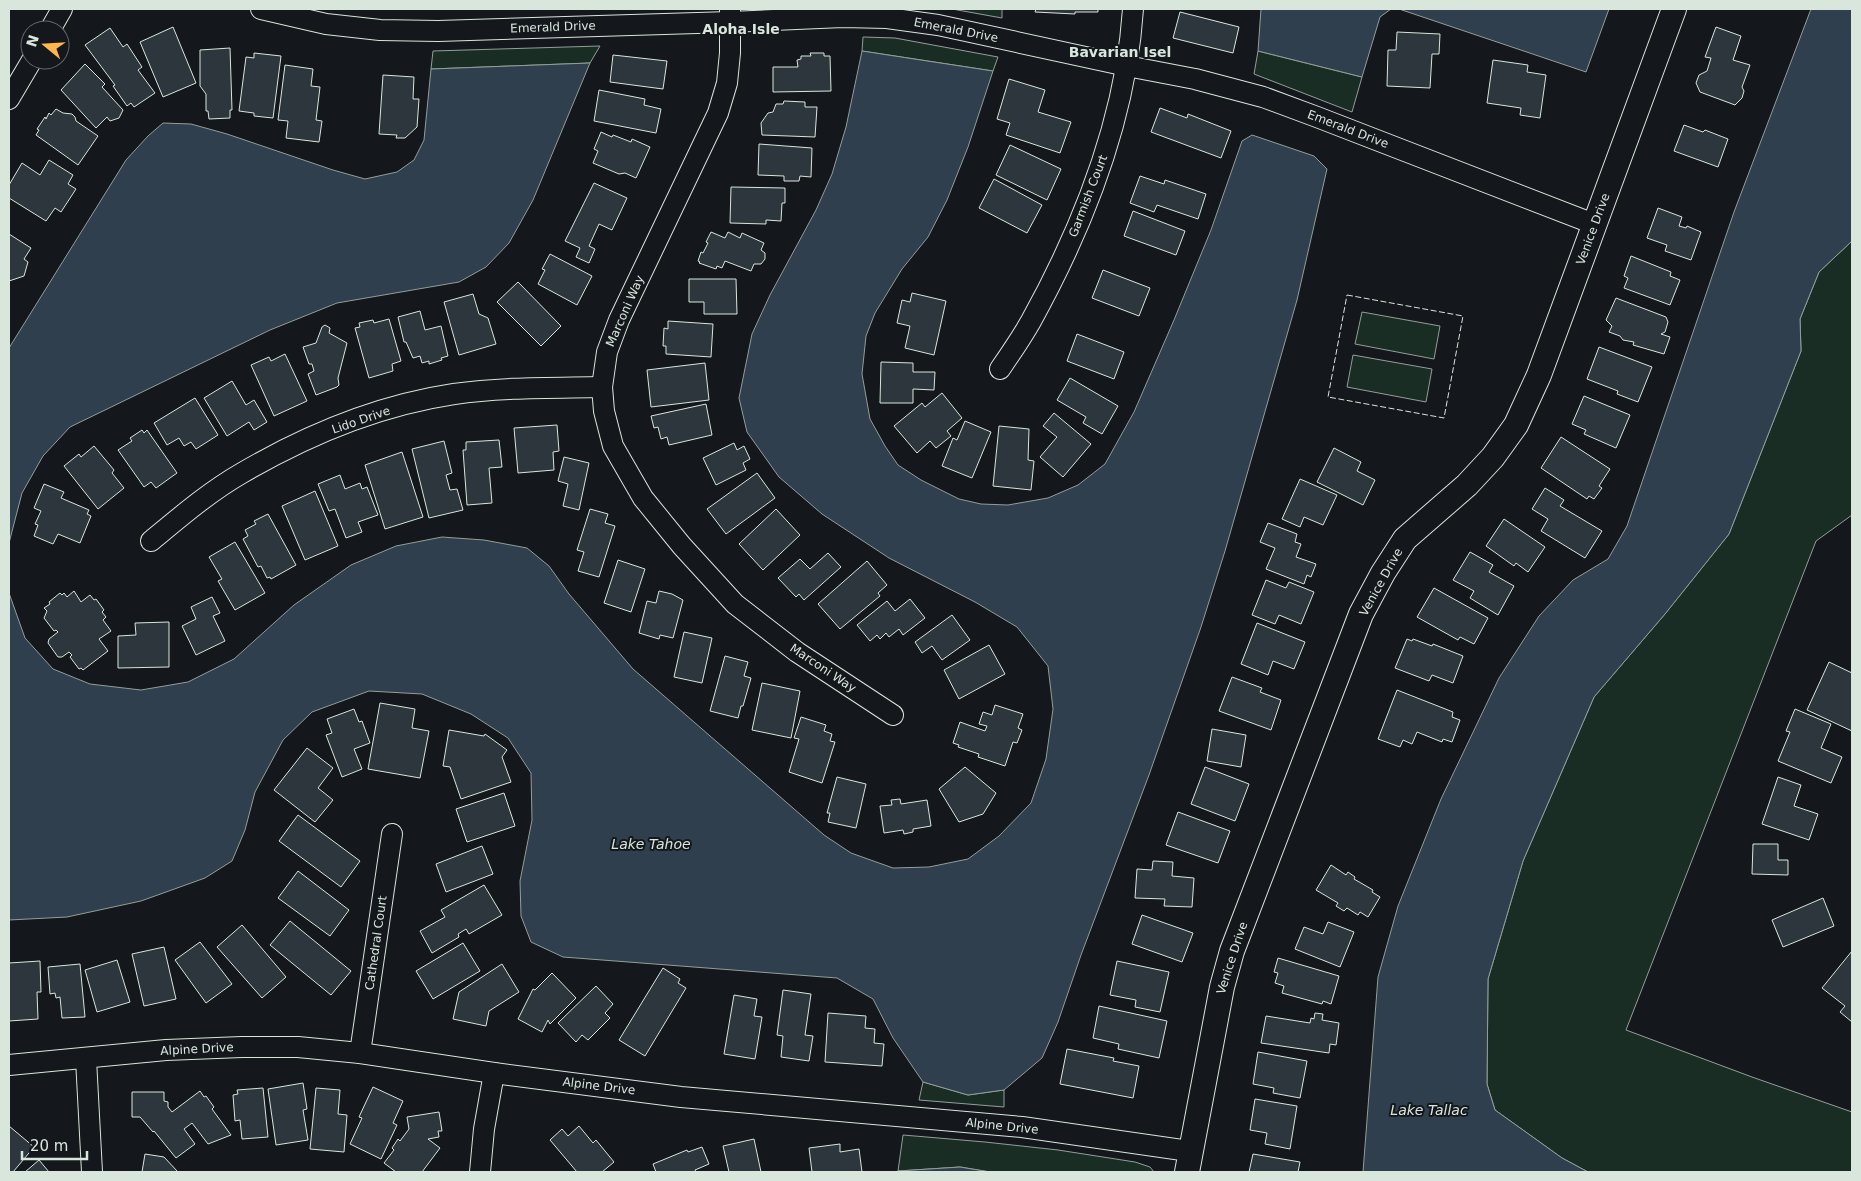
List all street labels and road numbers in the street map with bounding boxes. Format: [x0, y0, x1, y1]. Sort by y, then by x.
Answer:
street label: Emerald Drive [913, 15, 999, 45]
street label: Emerald Drive [510, 19, 596, 35]
street label: Emerald Drive [1305, 107, 1391, 151]
street label: Garmish Court [1066, 153, 1110, 239]
street label: Venice Drive [1574, 191, 1612, 267]
street label: Marconi Way [603, 273, 647, 349]
street label: Lido Drive [330, 403, 392, 437]
street label: Venice Drive [1357, 546, 1405, 618]
street label: Marconi Way [787, 641, 859, 695]
street label: Cathedral Court [362, 894, 390, 991]
street label: Venice Drive [1214, 920, 1250, 996]
street label: Alpine Drive [160, 1040, 234, 1058]
street label: Alpine Drive [562, 1075, 636, 1097]
street label: Alpine Drive [965, 1115, 1039, 1137]

